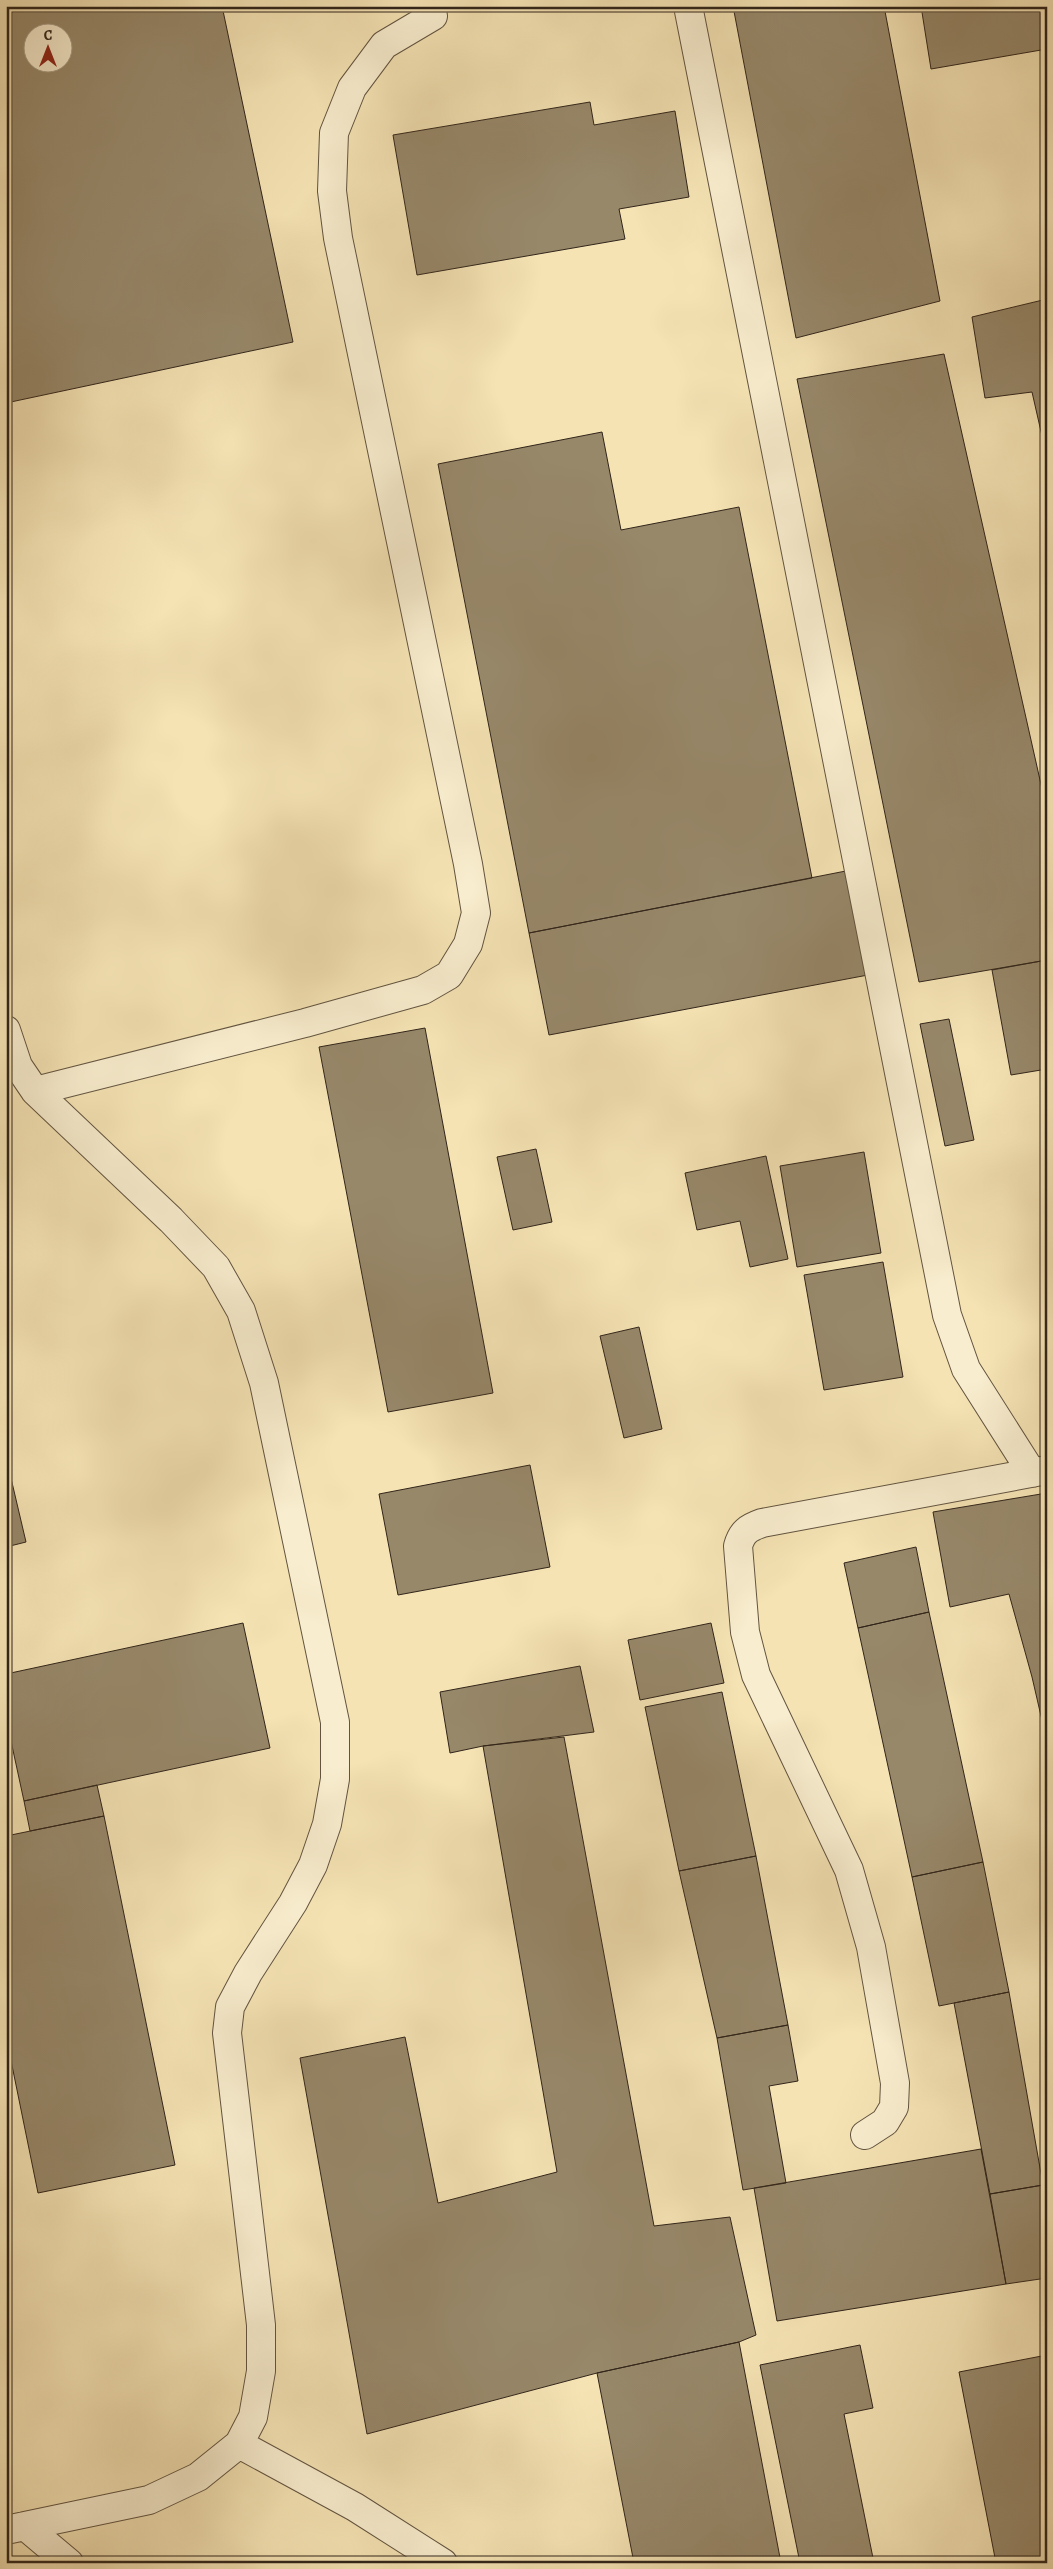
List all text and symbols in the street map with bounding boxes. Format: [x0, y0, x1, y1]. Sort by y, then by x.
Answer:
north arrow [22, 22, 72, 72]
text: С [44, 26, 53, 45]

